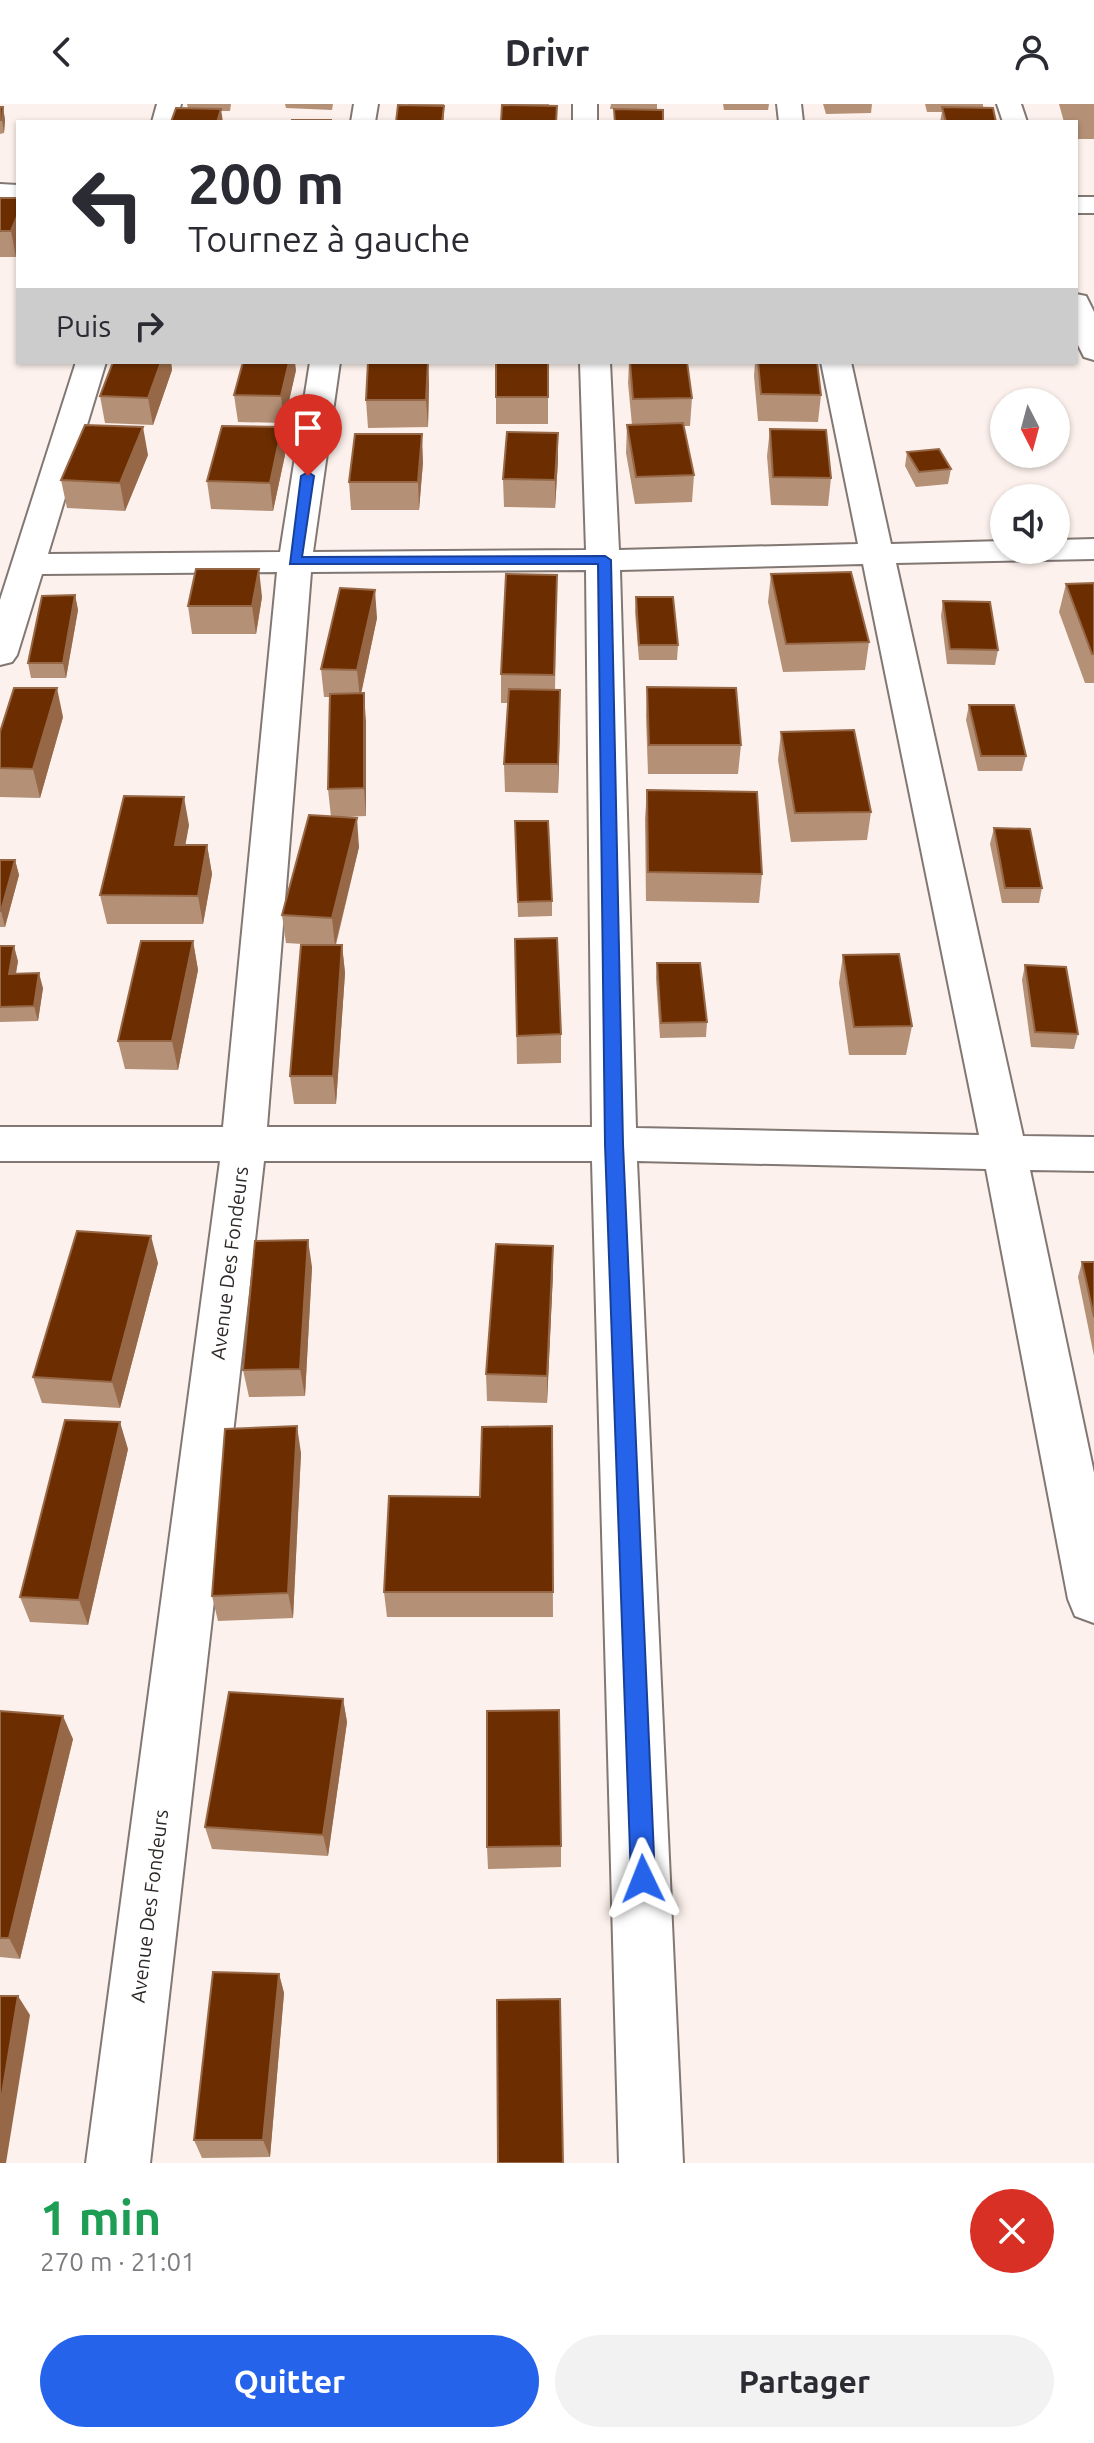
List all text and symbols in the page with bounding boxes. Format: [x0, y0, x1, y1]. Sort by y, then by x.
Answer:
icon: back [40, 30, 84, 74]
icon: person [1010, 30, 1054, 74]
text: Drivr [505, 32, 589, 73]
icon: left [56, 152, 160, 256]
text: 200 m [188, 152, 344, 215]
text: Tournez à gauche [188, 218, 470, 259]
icon: right [127, 304, 171, 348]
text: Puis [56, 309, 111, 343]
north arrow [990, 388, 1070, 468]
map controls [990, 388, 1070, 564]
pin [274, 394, 342, 476]
icon: arrive [286, 406, 330, 450]
button: sound [990, 484, 1070, 564]
street label: Avenue Des Fondeurs [206, 1165, 252, 1361]
street label: Avenue Des Fondeurs [126, 1808, 172, 2004]
position arrow [601, 1837, 685, 1921]
button: close [970, 2189, 1054, 2273]
text: 1 min [40, 2190, 161, 2244]
text: 270 m · 21:01 [40, 2247, 196, 2276]
button: Quitter [40, 2335, 539, 2427]
button: Partager [555, 2335, 1054, 2427]

